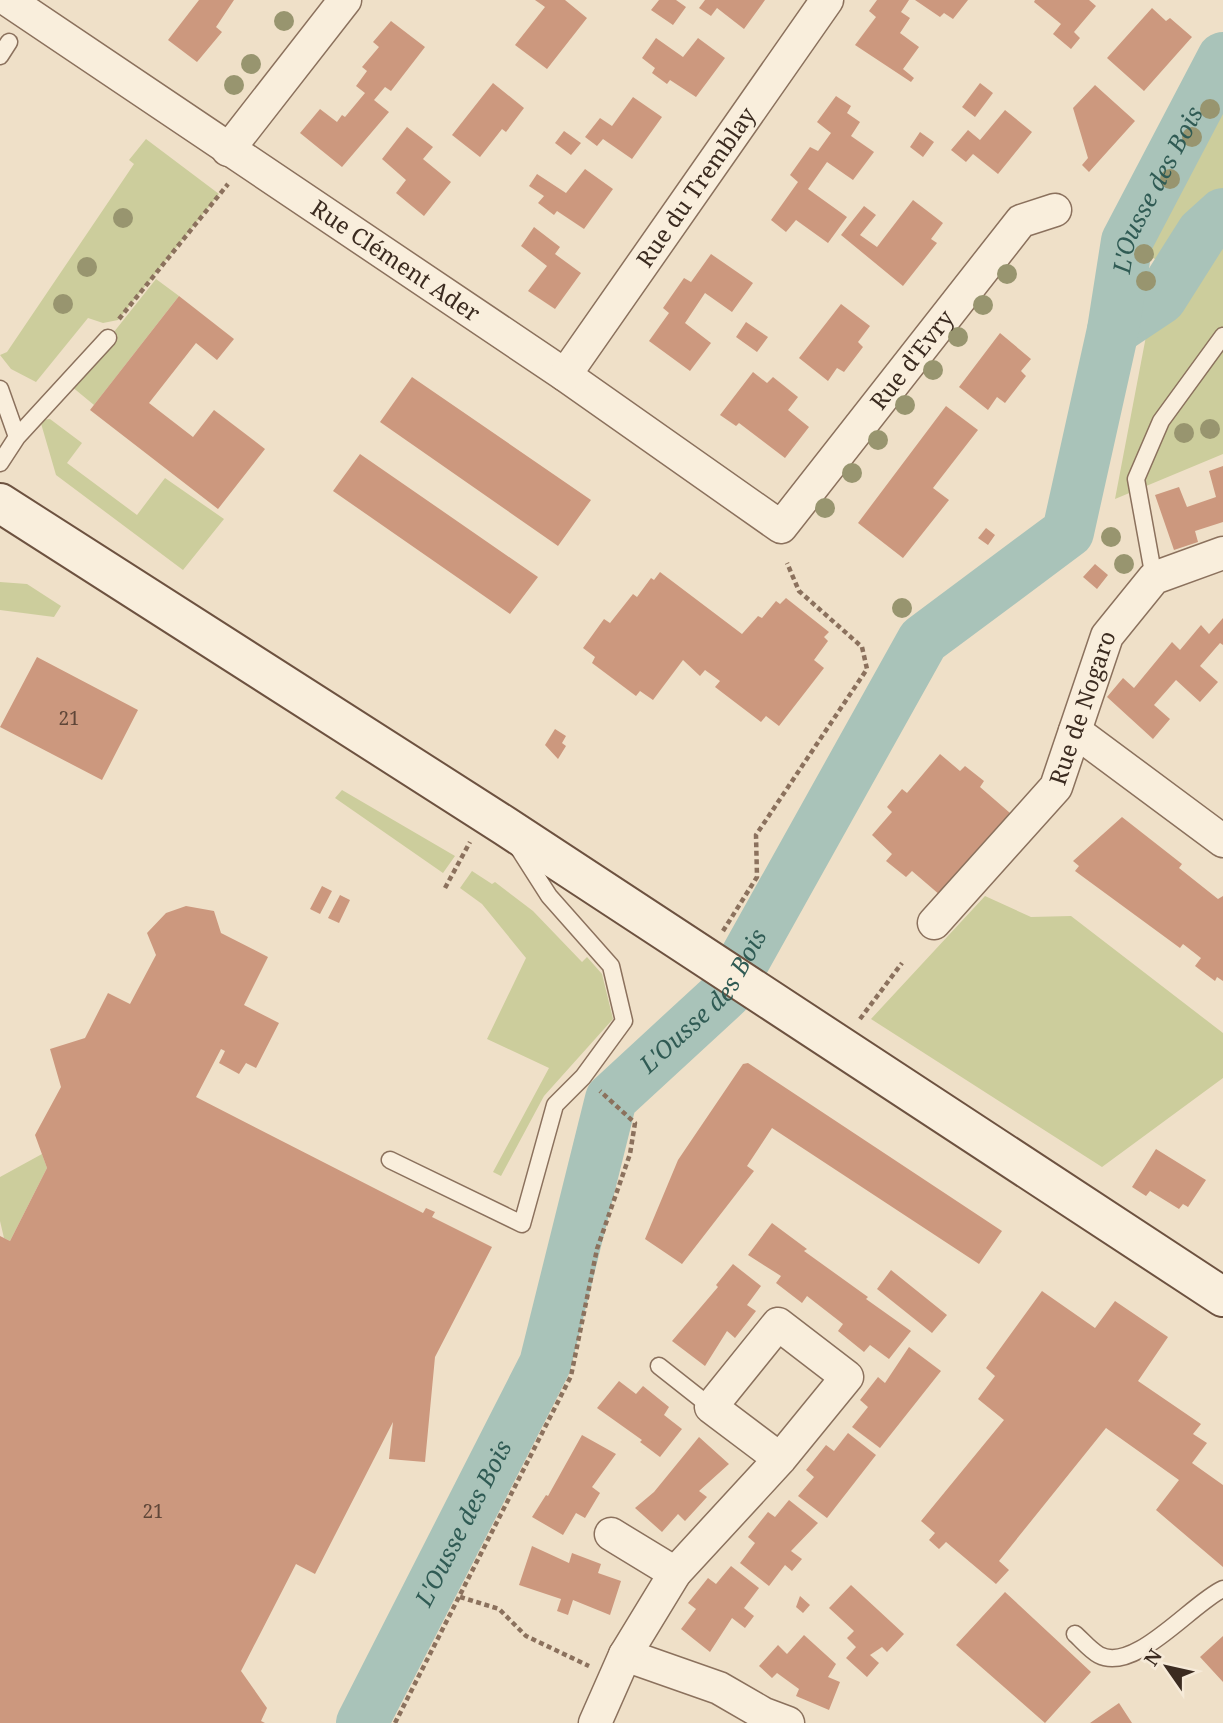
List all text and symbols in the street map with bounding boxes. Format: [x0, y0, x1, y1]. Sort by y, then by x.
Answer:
street label: Rue du Tremblay [628, 100, 762, 273]
water label: L'Ousse des Bois [1104, 100, 1210, 277]
street label: Rue Clément Ader [305, 192, 487, 329]
street label: Rue d'Evry [862, 303, 961, 416]
street label: Rue de Nogaro [1041, 627, 1123, 789]
house number: 21 [58, 705, 80, 731]
water label: L'Ousse des Bois [631, 922, 774, 1080]
water label: L'Ousse des Bois [406, 1434, 519, 1612]
house number: 21 [142, 1498, 164, 1524]
north arrow [1132, 1632, 1202, 1702]
text: N [1138, 1644, 1168, 1671]

